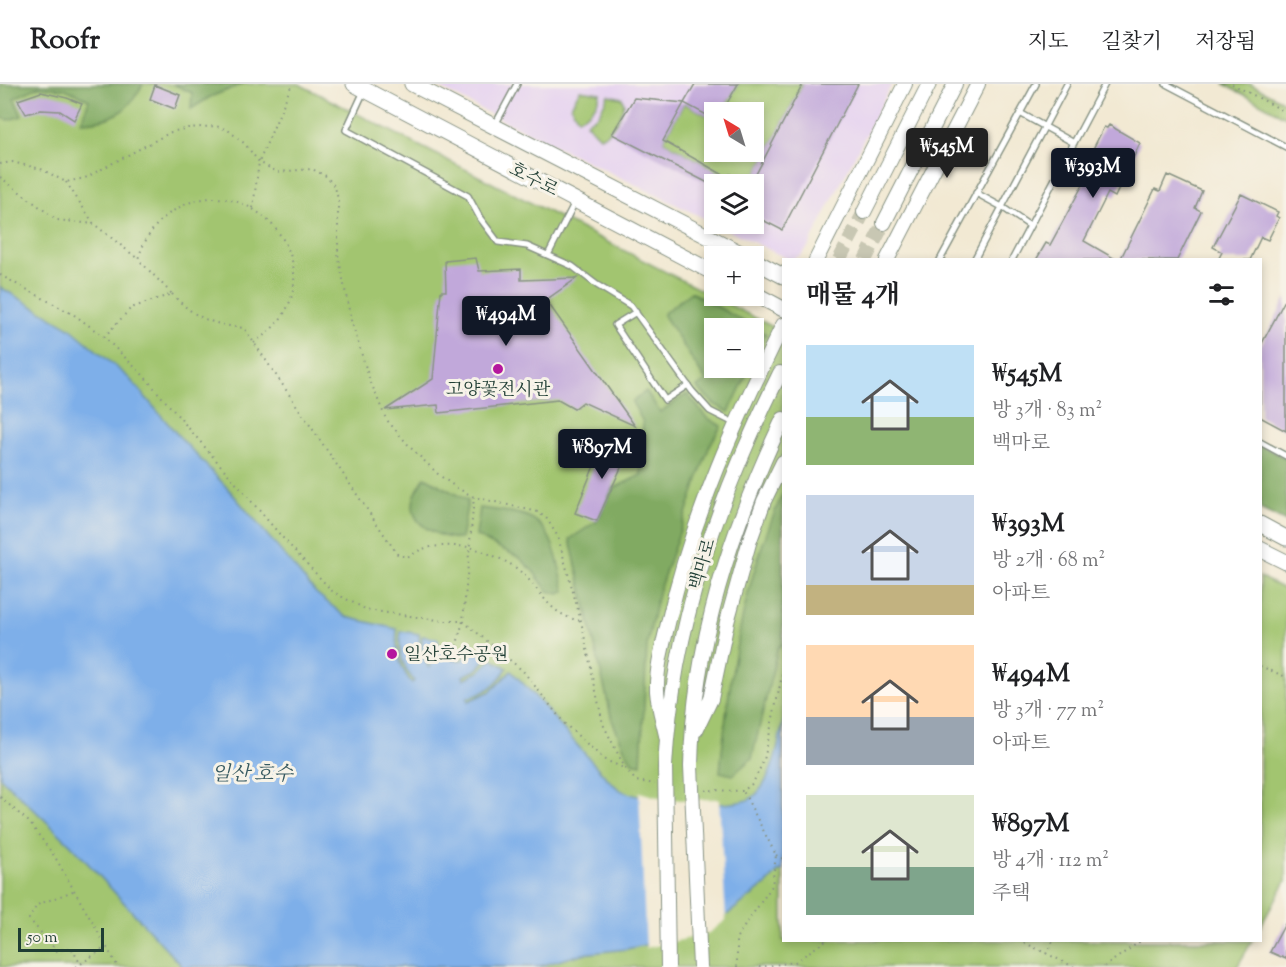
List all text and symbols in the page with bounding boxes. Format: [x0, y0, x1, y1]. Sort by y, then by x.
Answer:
text: Roofr [30, 21, 100, 61]
text: 지도 [1028, 28, 1068, 58]
text: 길찾기 [1101, 28, 1162, 58]
text: 저장됨 [1195, 28, 1256, 58]
north arrow [704, 102, 764, 162]
map controls [704, 102, 764, 378]
pin: ₩545M [905, 128, 989, 179]
text: ₩545M [920, 133, 974, 162]
pin: ₩393M [1051, 148, 1135, 199]
text: ₩393M [1065, 153, 1121, 182]
street label: 호수로 [504, 157, 562, 204]
button: layers [704, 174, 764, 234]
button: + [704, 246, 764, 306]
text: 매물 4개 [806, 278, 900, 315]
icon: filters [1205, 278, 1238, 311]
pin: ₩494M [464, 296, 548, 347]
text: ₩494M [476, 301, 536, 330]
button: − [704, 318, 764, 378]
text: ₩545M [992, 356, 1062, 393]
marker: 고양꽃전시관 [491, 362, 505, 376]
icon: home [854, 369, 926, 441]
place label: 고양꽃전시관 [446, 378, 551, 404]
text: 방 3개 · 83 m² [992, 397, 1102, 426]
pin: ₩897M [560, 429, 644, 480]
text: 백마로 [992, 430, 1050, 459]
text: ₩897M [572, 434, 632, 463]
text: ₩393M [992, 506, 1065, 543]
icon: home [854, 519, 926, 591]
street label: 백마로 [684, 536, 724, 593]
text: 방 2개 · 68 m² [992, 547, 1105, 576]
text: 아파트 [992, 580, 1050, 609]
place label: 일산호수공원 [404, 643, 508, 669]
marker: 일산호수공원 [385, 647, 399, 661]
text: ₩494M [992, 656, 1070, 693]
icon: home [854, 669, 926, 741]
text: 방 3개 · 77 m² [992, 697, 1104, 726]
text: 아파트 [992, 730, 1050, 759]
water label: 일산 호수 [211, 761, 294, 790]
text: ₩897M [992, 806, 1069, 843]
icon: home [854, 819, 926, 891]
text: 방 4개 · 112 m² [992, 847, 1109, 876]
text: 주택 [992, 880, 1031, 909]
scale bar [18, 925, 104, 952]
text: 50 m [27, 927, 58, 950]

